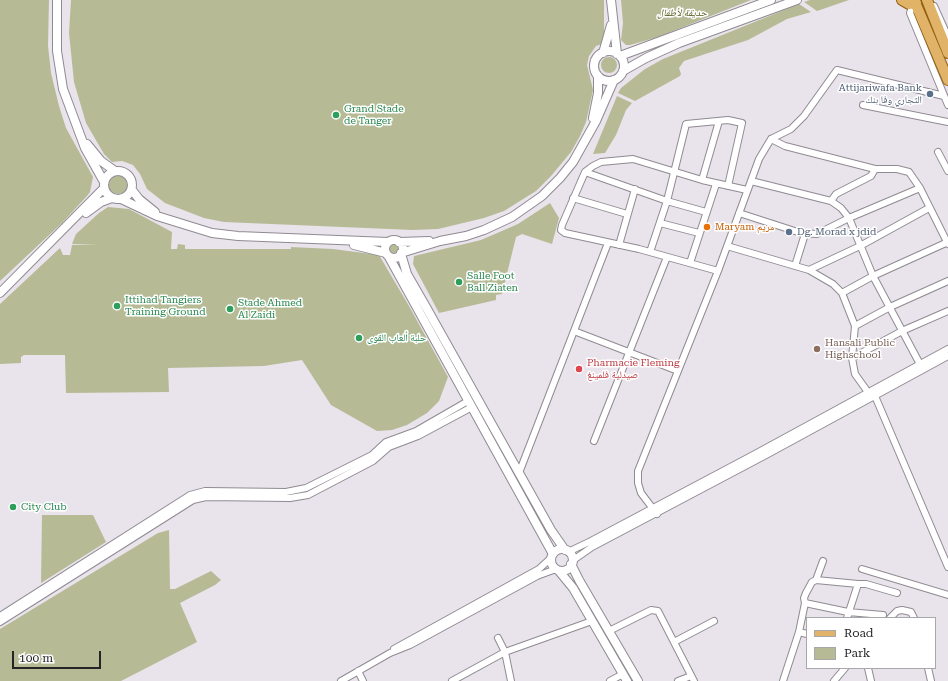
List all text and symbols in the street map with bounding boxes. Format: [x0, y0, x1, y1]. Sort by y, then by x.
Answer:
park label: حديقة لأطفال [657, 7, 707, 19]
place label: Attijariwafa Bank التجاري وفا بنك [839, 82, 922, 106]
marker: Attijariwafa Bank التجاري وفا بنك [925, 89, 935, 99]
place label: Grand Stade de Tanger [344, 103, 404, 126]
marker: Grand Stade de Tanger [331, 110, 341, 120]
place label: Maryam مريم [715, 221, 774, 233]
marker: Maryam مريم [702, 222, 712, 232]
place label: Dg. Morad x jdid [797, 226, 876, 238]
marker: Dg. Morad x jdid [784, 227, 794, 237]
place label: Salle Foot Ball Ziaten [467, 270, 518, 294]
marker: Salle Foot Ball Ziaten [454, 277, 464, 287]
place label: Ittihad Tangiers Training Ground [125, 294, 206, 318]
place label: Stade Ahmed Al Zaidi [238, 297, 302, 320]
marker: Ittihad Tangiers Training Ground [112, 301, 122, 311]
marker: Stade Ahmed Al Zaidi [225, 304, 235, 314]
place label: حلبة ألعاب القوى [367, 332, 426, 344]
marker: حلبة ألعاب القوى [354, 333, 364, 343]
place label: Hansali Public Highschool [825, 337, 895, 360]
marker: Hansali Public Highschool [812, 344, 822, 354]
place label: Pharmacie Fleming صيدلية فلمينغ [587, 357, 680, 380]
marker: Pharmacie Fleming صيدلية فلمينغ [574, 364, 584, 374]
place label: City Club [21, 501, 67, 513]
marker: City Club [8, 502, 18, 512]
legend [806, 617, 936, 669]
text: Road [844, 626, 873, 640]
scale bar [14, 643, 103, 669]
text: Park [844, 646, 870, 660]
text: 100 m [19, 651, 53, 665]

